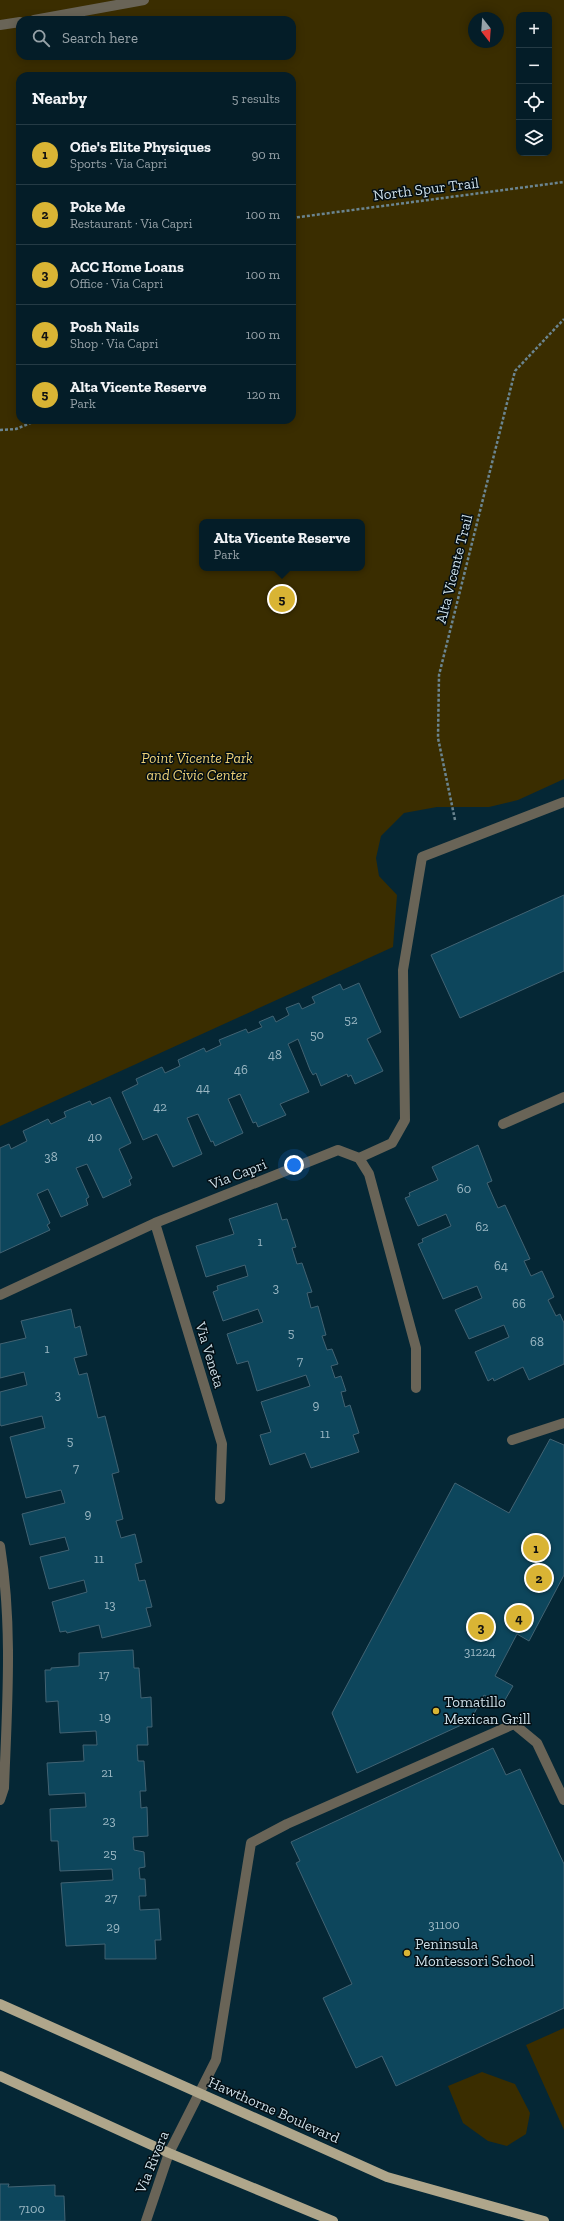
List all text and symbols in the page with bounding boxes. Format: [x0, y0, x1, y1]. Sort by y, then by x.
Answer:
north arrow [468, 12, 504, 48]
map controls [516, 12, 552, 156]
button: + [516, 12, 552, 48]
search box [16, 16, 296, 60]
icon: search [30, 27, 52, 49]
text: Search here [62, 29, 138, 47]
button: − [516, 48, 552, 84]
button: locate [516, 84, 552, 120]
text: Nearby [32, 88, 87, 108]
text: 5 results [232, 91, 280, 106]
button: layers [516, 120, 552, 156]
text: Ofie's Elite Physiques [70, 138, 211, 156]
text: 1 [42, 147, 48, 162]
text: 90 m [251, 147, 280, 162]
text: Sports · Via Capri [70, 156, 167, 171]
street label: North Spur Trail [372, 174, 480, 204]
text: Poke Me [70, 198, 125, 216]
text: 2 [42, 207, 48, 222]
text: 100 m [246, 207, 280, 222]
text: Restaurant · Via Capri [70, 216, 192, 231]
text: ACC Home Loans [70, 258, 184, 276]
text: 3 [42, 267, 48, 282]
text: 100 m [246, 267, 280, 282]
text: Office · Via Capri [70, 276, 163, 291]
text: Posh Nails [70, 318, 139, 336]
text: 4 [41, 327, 49, 342]
text: 100 m [246, 327, 280, 342]
text: Shop · Via Capri [70, 336, 158, 351]
text: Alta Vicente Reserve [70, 378, 206, 396]
text: 5 [42, 387, 48, 402]
text: 120 m [247, 387, 280, 402]
text: Park [70, 396, 96, 411]
street label: Alta Vicente Trail [432, 512, 476, 626]
popup [199, 519, 365, 571]
text: Alta Vicente Reserve [214, 529, 350, 547]
text: Park [214, 547, 240, 562]
pin: 5 [269, 584, 295, 614]
park label: Point Vicente Park and Civic Center [141, 749, 253, 784]
house number: 52 [344, 1012, 358, 1027]
house number: 50 [310, 1027, 324, 1042]
house number: 48 [268, 1047, 282, 1062]
house number: 46 [234, 1062, 248, 1077]
house number: 44 [196, 1080, 210, 1095]
house number: 42 [153, 1099, 167, 1114]
house number: 40 [88, 1129, 102, 1144]
house number: 38 [44, 1149, 58, 1164]
street label: Via Capri [206, 1155, 269, 1194]
your location [284, 1155, 304, 1175]
house number: 60 [457, 1181, 471, 1196]
house number: 62 [475, 1219, 489, 1234]
house number: 1 [257, 1234, 263, 1249]
house number: 64 [494, 1258, 508, 1273]
house number: 3 [273, 1280, 279, 1295]
house number: 66 [512, 1296, 526, 1311]
street label: Via Veneta [191, 1319, 229, 1390]
house number: 5 [288, 1325, 295, 1340]
house number: 68 [530, 1334, 544, 1349]
house number: 1 [44, 1341, 50, 1356]
house number: 7 [297, 1353, 303, 1368]
house number: 3 [55, 1387, 61, 1402]
house number: 9 [313, 1397, 320, 1412]
house number: 11 [320, 1426, 330, 1441]
house number: 5 [67, 1433, 74, 1448]
house number: 7 [73, 1460, 79, 1475]
house number: 9 [85, 1506, 92, 1521]
pin: 1 [523, 1533, 549, 1563]
house number: 11 [94, 1551, 104, 1566]
pin: 2 [526, 1563, 552, 1593]
house number: 13 [104, 1597, 116, 1612]
pin: 4 [506, 1603, 532, 1633]
pin: 3 [468, 1612, 494, 1642]
house number: 31224 [464, 1644, 496, 1659]
house number: 17 [99, 1667, 109, 1682]
place label: Tomatillo Mexican Grill [444, 1693, 531, 1728]
marker: Tomatillo Mexican Grill [431, 1706, 441, 1716]
house number: 19 [99, 1709, 111, 1724]
house number: 21 [101, 1765, 113, 1780]
house number: 23 [102, 1813, 116, 1828]
house number: 25 [103, 1846, 117, 1861]
house number: 27 [105, 1890, 117, 1905]
house number: 31100 [428, 1917, 460, 1932]
house number: 29 [106, 1919, 120, 1934]
place label: Peninsula Montessori School [415, 1935, 534, 1970]
marker: Peninsula Montessori School [402, 1948, 412, 1958]
street label: Hawthorne Boulevard [205, 2073, 343, 2147]
street label: Via Rivera [131, 2128, 173, 2197]
house number: 7100 [19, 2201, 45, 2216]

